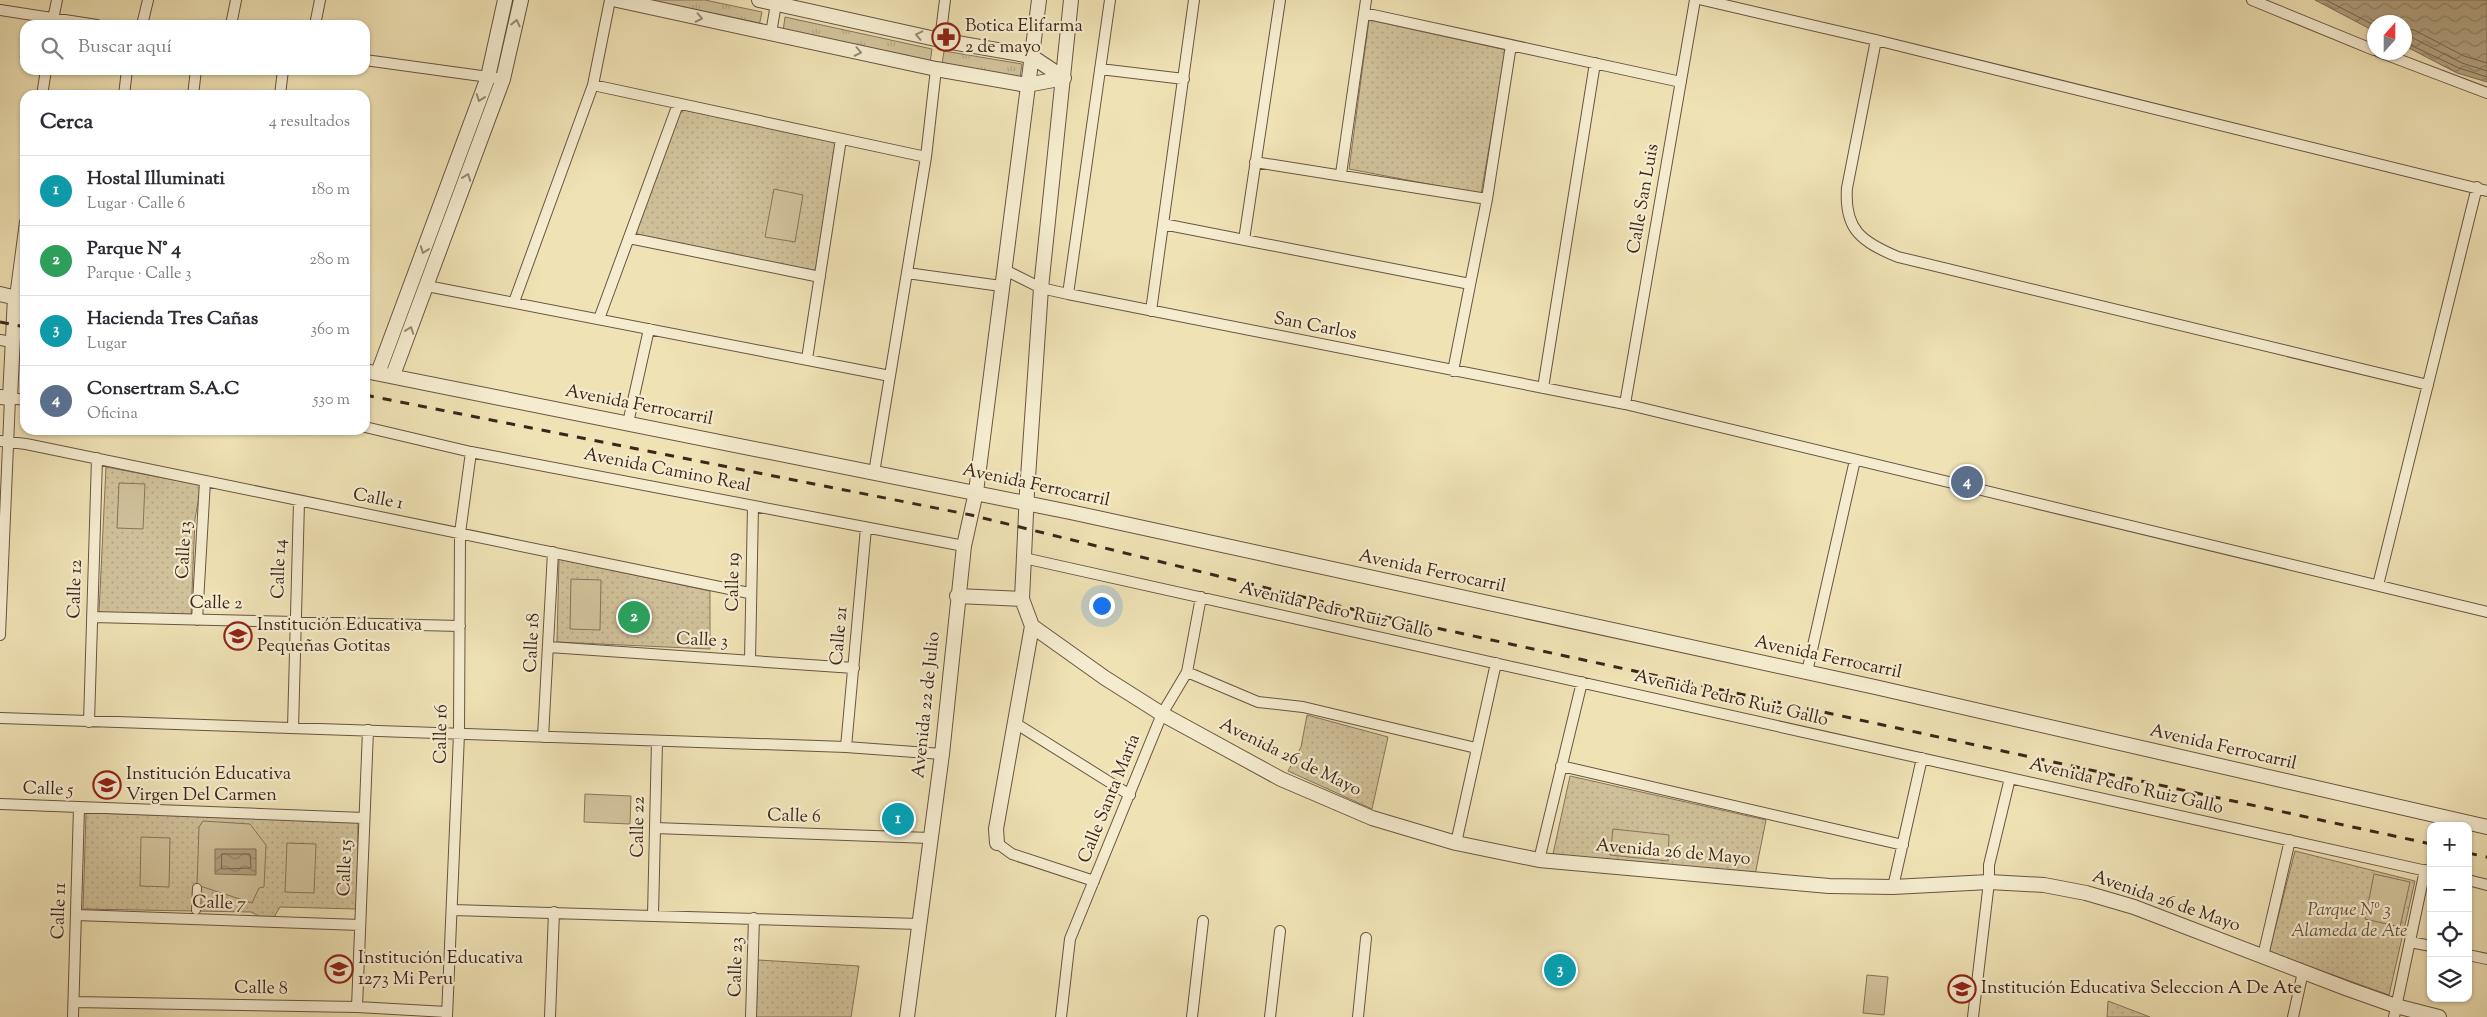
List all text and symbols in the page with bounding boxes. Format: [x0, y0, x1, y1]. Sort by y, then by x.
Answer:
one-way arrow [694, 12, 703, 23]
place label: Botica Elifarma 2 de mayo [965, 14, 1083, 61]
north arrow [2367, 15, 2412, 60]
one-way arrow [510, 18, 521, 27]
search box [20, 20, 370, 75]
pharmacy icon: Botica Elifarma 2 de mayo [931, 22, 961, 52]
one-way arrow [914, 30, 923, 41]
icon: search [38, 34, 66, 62]
text: Buscar aquí [78, 34, 172, 61]
one-way arrow [853, 46, 862, 57]
one-way arrow [476, 93, 486, 102]
text: Cerca [40, 108, 93, 138]
text: 4 resultados [269, 111, 350, 134]
street label: Calle San Luis [1622, 142, 1666, 256]
text: Hostal Illuminati [87, 166, 225, 193]
one-way arrow [461, 174, 471, 182]
text: 1 [53, 179, 59, 202]
text: 180 m [311, 179, 350, 202]
text: Lugar · Calle 6 [87, 193, 185, 216]
text: Parque N° 4 [87, 236, 181, 263]
one-way arrow [420, 246, 430, 254]
text: 2 [52, 249, 60, 272]
text: 280 m [309, 249, 350, 272]
text: Parque · Calle 3 [87, 263, 191, 286]
text: Hacienda Tres Cañas [87, 306, 258, 333]
street label: San Carlos [1271, 306, 1359, 348]
text: 3 [53, 319, 59, 342]
text: 360 m [311, 319, 350, 342]
one-way arrow [404, 326, 415, 335]
text: Lugar [87, 333, 127, 356]
text: Consertram S.A.C [87, 376, 240, 403]
street label: Avenida Ferrocarril [563, 379, 715, 433]
text: 4 [52, 389, 60, 412]
text: 530 m [313, 389, 350, 412]
text: Oficina [87, 403, 138, 426]
street label: Avenida Camino Real [581, 442, 753, 500]
street label: Avenida Ferrocarril [960, 458, 1112, 514]
pin: 4 [1951, 463, 1983, 501]
street label: Calle 1 [351, 482, 405, 518]
street label: Calle 13 [170, 520, 200, 580]
street label: Calle 14 [266, 539, 294, 599]
street label: Avenida Ferrocarril [1356, 544, 1508, 600]
street label: Calle 19 [720, 552, 748, 612]
street label: Calle 12 [62, 558, 90, 619]
street label: Avenida Pedro Ruiz Gallo [1236, 576, 1436, 646]
street label: Calle 2 [189, 591, 243, 617]
your location [1089, 593, 1115, 619]
pin: 2 [618, 598, 650, 636]
street label: Calle 21 [824, 605, 856, 667]
street label: Calle 18 [518, 612, 548, 674]
place label: Institución Educativa Pequeñas Gotitas [257, 613, 422, 660]
school or university icon: Institución Educativa Pequeñas Gotitas [223, 621, 253, 651]
street label: Calle 3 [675, 627, 729, 655]
street label: Avenida 22 de Julio [906, 630, 948, 780]
street label: Avenida Ferrocarril [1752, 630, 1904, 686]
street label: Avenida Pedro Ruiz Gallo [1631, 664, 1831, 734]
street label: Calle 16 [428, 704, 456, 764]
street label: Avenida 26 de Mayo [1214, 712, 1366, 804]
street label: Avenida Ferrocarril [2147, 718, 2299, 778]
street label: Calle Santa María [1072, 731, 1148, 867]
street label: Avenida Pedro Ruiz Gallo [2026, 752, 2226, 822]
place label: Institución Educativa Virgen Del Carmen [126, 762, 291, 809]
school or university icon: Institución Educativa Virgen Del Carmen [92, 770, 122, 800]
street label: Calle 5 [22, 776, 74, 804]
street label: Calle 22 [625, 795, 653, 858]
pin: 1 [882, 800, 914, 838]
street label: Calle 6 [767, 803, 821, 831]
map controls [2427, 822, 2472, 1002]
button: + [2427, 822, 2472, 867]
street label: Avenida 26 de Mayo [1594, 833, 1752, 873]
street label: Calle 15 [332, 839, 360, 897]
street label: Avenida 26 de Mayo [2088, 864, 2244, 940]
button: − [2427, 867, 2472, 912]
street label: Calle 11 [46, 882, 74, 940]
street label: Calle 7 [192, 890, 246, 918]
park label: Parque Nº 3 Alameda de Ate [2291, 898, 2407, 945]
button: locate [2427, 912, 2472, 957]
street label: Calle 23 [723, 936, 751, 998]
place label: Institución Educativa 1273 Mi Peru [358, 946, 523, 993]
pin: 3 [1544, 951, 1576, 989]
school or university icon: Institución Educativa 1273 Mi Peru [324, 954, 354, 984]
button: layers [2427, 957, 2472, 1002]
school or university icon: Institución Educativa Seleccion A De Ate [1947, 974, 1977, 1004]
street label: Calle 8 [234, 976, 288, 1002]
place label: Institución Educativa Seleccion A De Ate [1981, 976, 2302, 1002]

